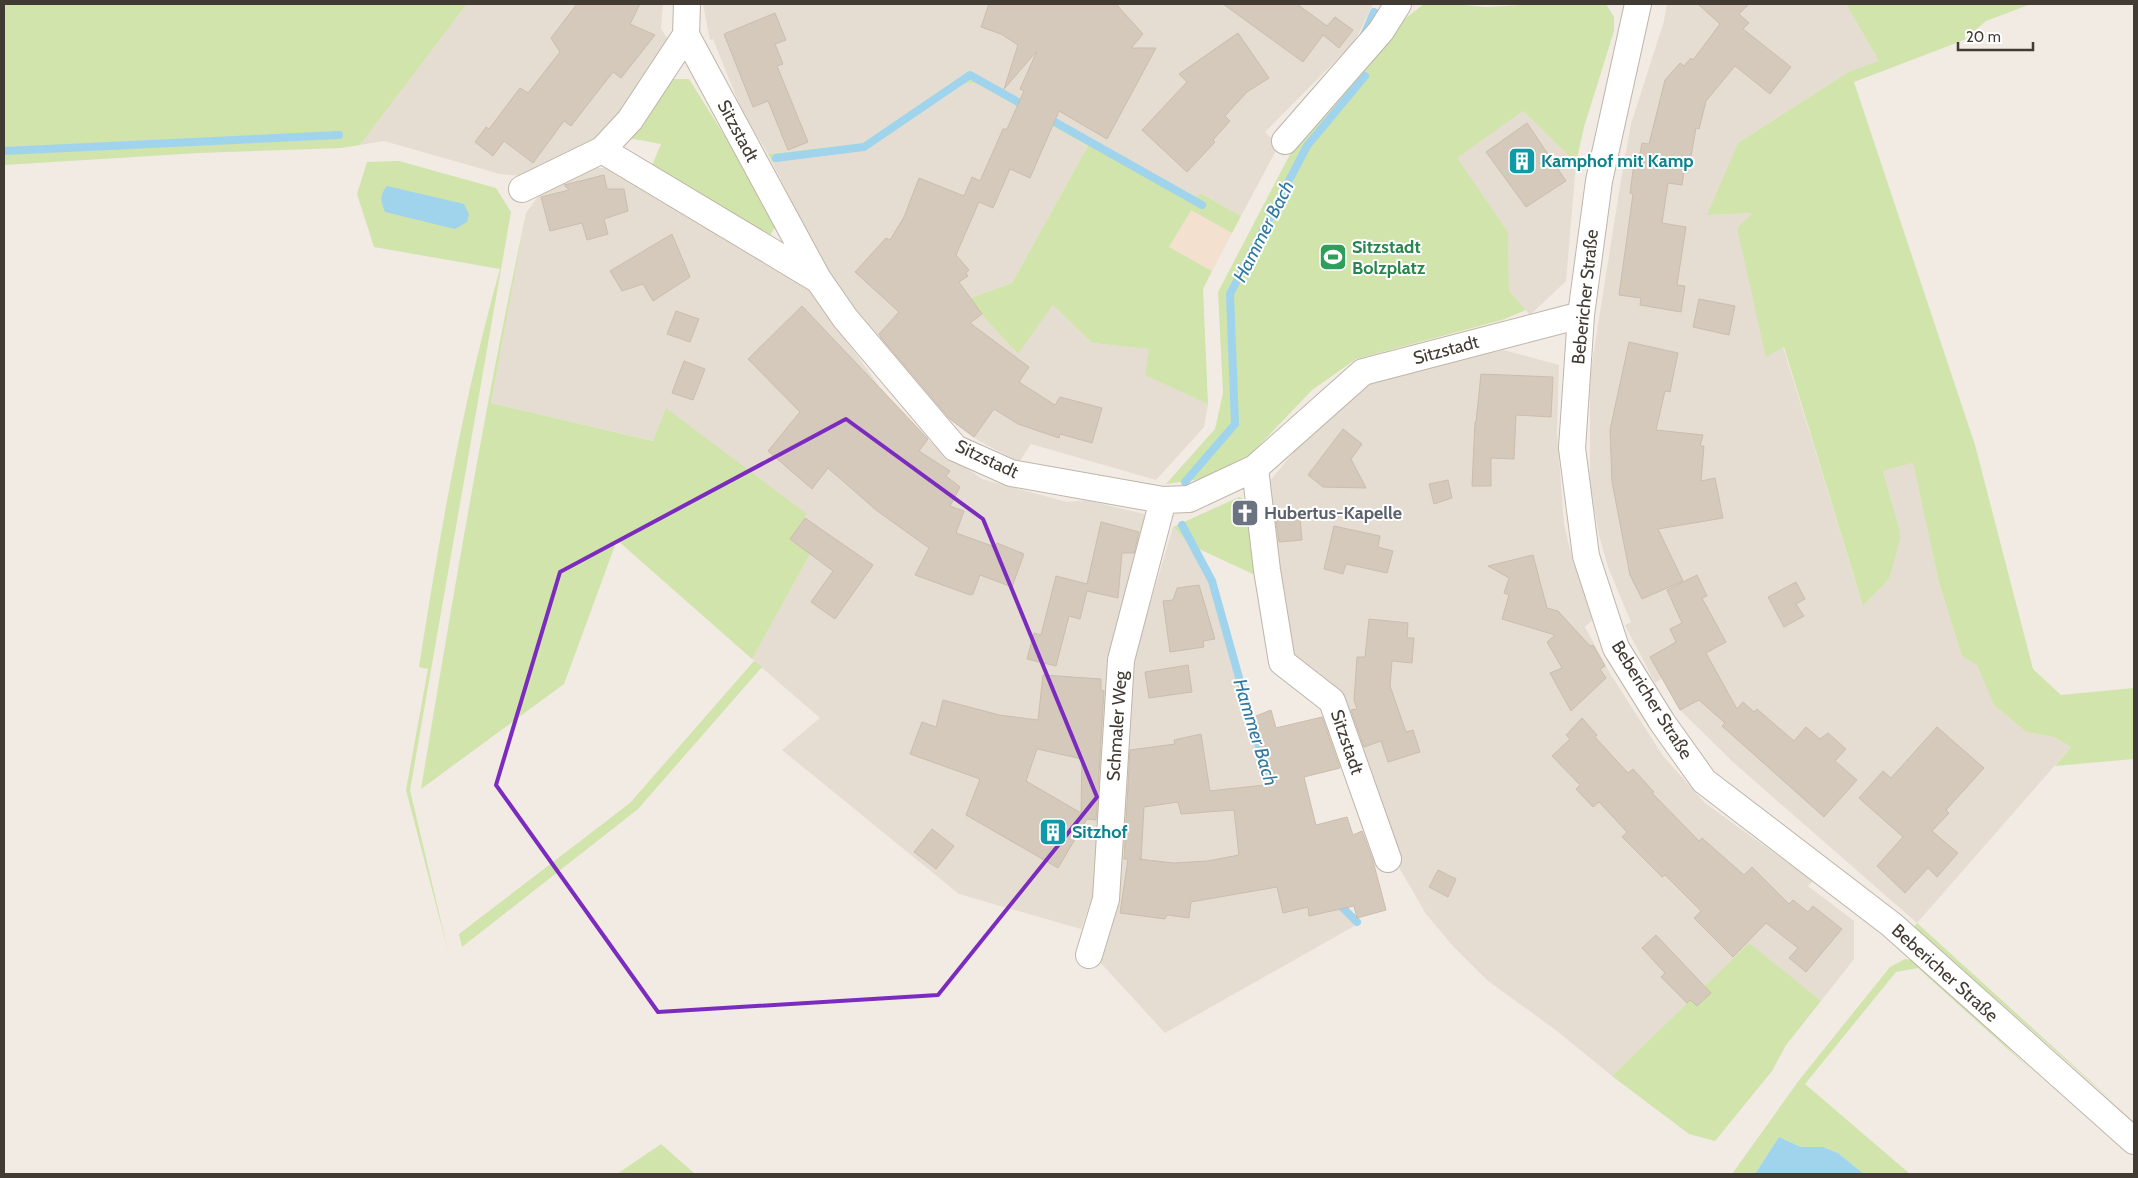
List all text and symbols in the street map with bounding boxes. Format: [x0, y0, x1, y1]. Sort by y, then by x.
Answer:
scale bar [1958, 20, 2033, 52]
text: 20 m [1966, 28, 2001, 46]
street label: Sitzstadt [713, 96, 763, 166]
building icon: Kamphof mit Kamp [1507, 146, 1537, 176]
place label: Kamphof mit Kamp [1541, 150, 1694, 172]
water label: Hammer Bach [1228, 177, 1299, 286]
street label: Bebericher Straße [1567, 228, 1603, 366]
place label: Sitzstadt Bolzplatz [1352, 236, 1426, 279]
sports icon: Sitzstadt Bolzplatz [1318, 242, 1348, 272]
street label: Sitzstadt [1411, 331, 1481, 369]
street label: Sitzstadt [952, 435, 1022, 483]
church icon: Hubertus-Kapelle [1230, 498, 1260, 528]
place label: Hubertus-Kapelle [1264, 502, 1402, 524]
street label: Bebericher Straße [1607, 637, 1697, 763]
street label: Schmaler Weg [1102, 669, 1132, 782]
water label: Hammer Bach [1228, 676, 1283, 788]
street label: Sitzstadt [1326, 707, 1368, 777]
building icon: Sitzhof [1038, 817, 1068, 847]
place label: Sitzhof [1072, 821, 1128, 843]
street label: Bebericher Straße [1887, 919, 2003, 1027]

